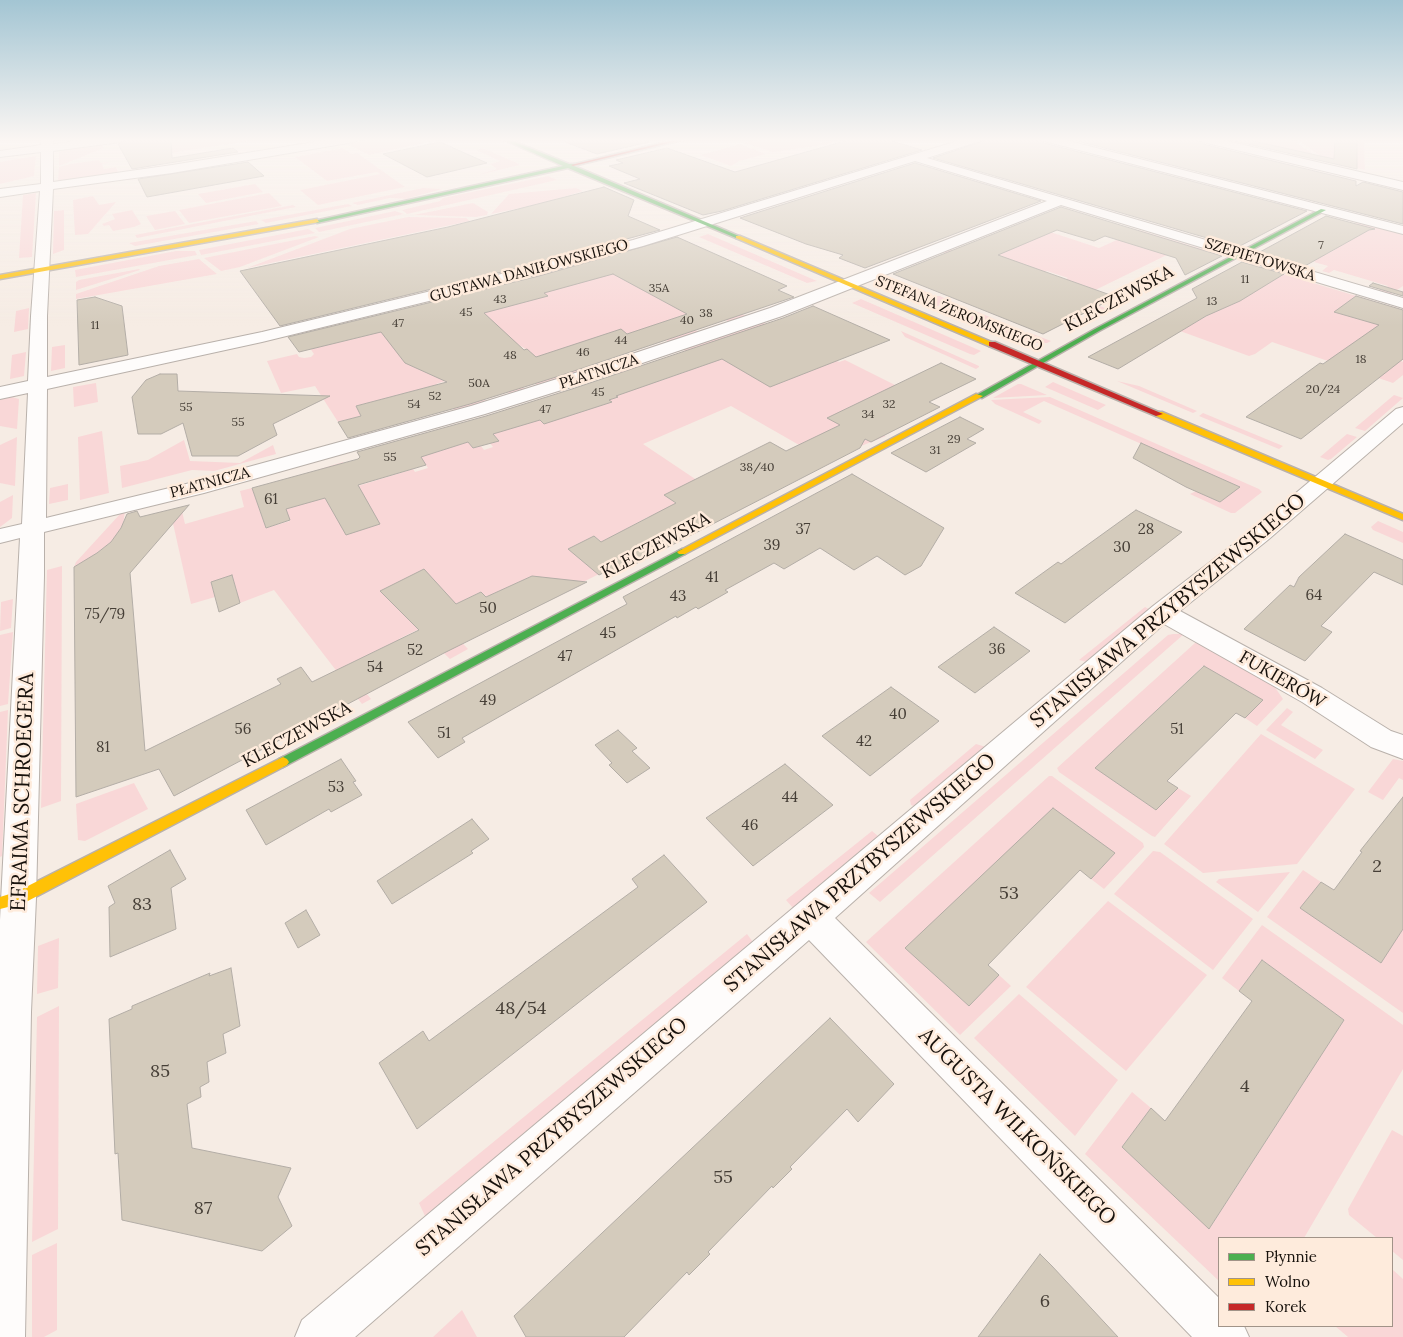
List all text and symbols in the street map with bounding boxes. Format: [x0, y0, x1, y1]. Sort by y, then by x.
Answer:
street label: SZEPIETOWSKA [1203, 235, 1317, 285]
street label: GUSTAWA DANIŁOWSKIEGO [428, 236, 630, 306]
house number: 7 [1318, 239, 1324, 253]
street label: KLECZEWSKA [1061, 261, 1177, 337]
street label: STEFANA ŻEROMSKIEGO [873, 272, 1045, 356]
house number: 11 [1241, 273, 1249, 287]
house number: 35A [649, 282, 669, 296]
house number: 43 [493, 293, 507, 307]
house number: 13 [1206, 295, 1218, 309]
house number: 45 [459, 306, 473, 320]
house number: 38 [699, 307, 713, 321]
house number: 40 [680, 314, 694, 328]
house number: 47 [392, 317, 404, 331]
house number: 11 [91, 319, 99, 333]
house number: 44 [614, 334, 628, 348]
house number: 46 [576, 346, 590, 360]
house number: 48 [503, 349, 517, 363]
street label: PŁATNICZA [557, 351, 641, 393]
house number: 18 [1355, 353, 1367, 367]
house number: 50A [468, 377, 490, 391]
house number: 20/24 [1306, 383, 1340, 397]
house number: 45 [591, 386, 605, 400]
house number: 52 [429, 390, 441, 404]
house number: 54 [407, 398, 421, 412]
house number: 32 [882, 398, 896, 412]
house number: 55 [179, 401, 193, 415]
house number: 47 [539, 403, 551, 417]
house number: 34 [861, 408, 875, 422]
house number: 55 [231, 416, 245, 430]
house number: 29 [947, 433, 961, 447]
house number: 31 [929, 444, 941, 458]
house number: 55 [383, 451, 397, 465]
house number: 38/40 [740, 461, 774, 475]
street label: PŁATNICZA [168, 464, 252, 502]
street label: STANISŁAWA PRZYBYSZEWSKIEGO [1025, 488, 1311, 734]
house number: 61 [264, 491, 278, 509]
street label: KLECZEWSKA [598, 508, 714, 584]
house number: 37 [796, 521, 810, 539]
house number: 28 [1138, 521, 1154, 539]
house number: 39 [763, 537, 781, 555]
house number: 30 [1113, 539, 1131, 557]
house number: 41 [705, 569, 719, 587]
house number: 64 [1306, 587, 1322, 605]
house number: 43 [670, 588, 686, 606]
house number: 50 [479, 600, 497, 618]
house number: 75/79 [85, 606, 125, 624]
house number: 45 [600, 625, 616, 643]
house number: 36 [988, 641, 1006, 659]
house number: 52 [407, 642, 423, 660]
street label: FUKIERÓW [1235, 647, 1329, 713]
house number: 47 [557, 648, 573, 666]
house number: 54 [367, 659, 383, 677]
street label: EFRAIMA SCHROEGERA [6, 672, 40, 912]
house number: 49 [480, 692, 496, 710]
street label: KLECZEWSKA [239, 697, 355, 773]
house number: 40 [889, 706, 907, 724]
house number: 56 [235, 721, 251, 739]
house number: 51 [1170, 721, 1184, 739]
house number: 51 [437, 725, 451, 743]
house number: 42 [856, 733, 872, 751]
house number: 81 [96, 739, 110, 757]
street label: STANISŁAWA PRZYBYSZEWSKIEGO [719, 748, 1001, 998]
house number: 53 [328, 779, 344, 797]
house number: 44 [782, 789, 798, 807]
house number: 46 [742, 817, 758, 835]
house number: 2 [1372, 856, 1382, 878]
house number: 53 [999, 883, 1019, 905]
house number: 83 [132, 894, 152, 916]
house number: 48/54 [495, 998, 547, 1020]
street label: STANISŁAWA PRZYBYSZEWSKIEGO [411, 1012, 693, 1262]
street label: AUGUSTA WILKOŃSKIEGO [913, 1023, 1121, 1231]
house number: 85 [150, 1061, 170, 1083]
house number: 4 [1240, 1076, 1250, 1098]
house number: 55 [713, 1167, 733, 1189]
house number: 87 [194, 1198, 212, 1220]
legend [1218, 1237, 1393, 1327]
text: Płynnie [1265, 1247, 1317, 1266]
text: Wolno [1265, 1272, 1310, 1291]
house number: 6 [1040, 1291, 1050, 1313]
text: Korek [1265, 1297, 1306, 1316]

